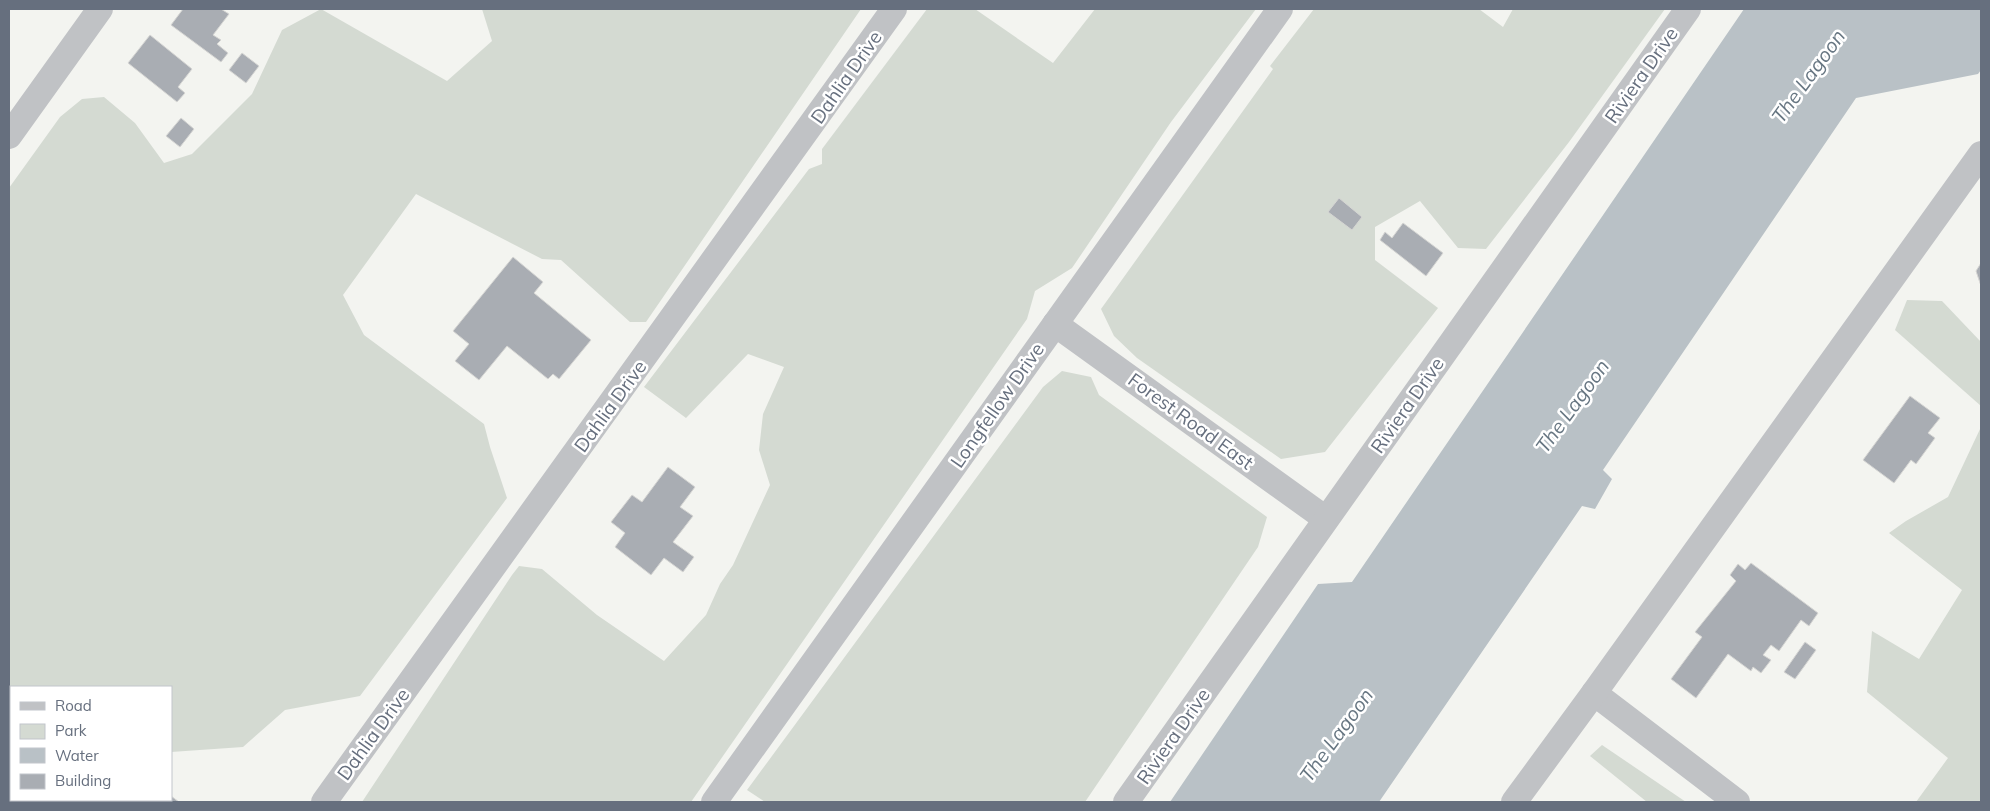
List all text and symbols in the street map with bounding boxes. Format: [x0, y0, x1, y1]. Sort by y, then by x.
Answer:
street label: Riviera Drive [1599, 22, 1683, 128]
water label: The Lagoon [1766, 24, 1850, 128]
street label: Dahlia Drive [805, 26, 887, 128]
street label: Longfellow Drive [945, 338, 1049, 472]
street label: Riviera Drive [1365, 352, 1449, 458]
water label: The Lagoon [1530, 354, 1614, 458]
street label: Dahlia Drive [569, 355, 651, 457]
street label: Forest Road East [1124, 367, 1259, 475]
street label: Dahlia Drive [332, 683, 414, 785]
street label: Riviera Drive [1131, 683, 1215, 789]
water label: The Lagoon [1294, 683, 1378, 787]
legend [10, 686, 172, 801]
text: Road [55, 696, 92, 715]
text: Park [55, 721, 87, 740]
text: Water [55, 746, 99, 765]
text: Building [55, 771, 111, 790]

